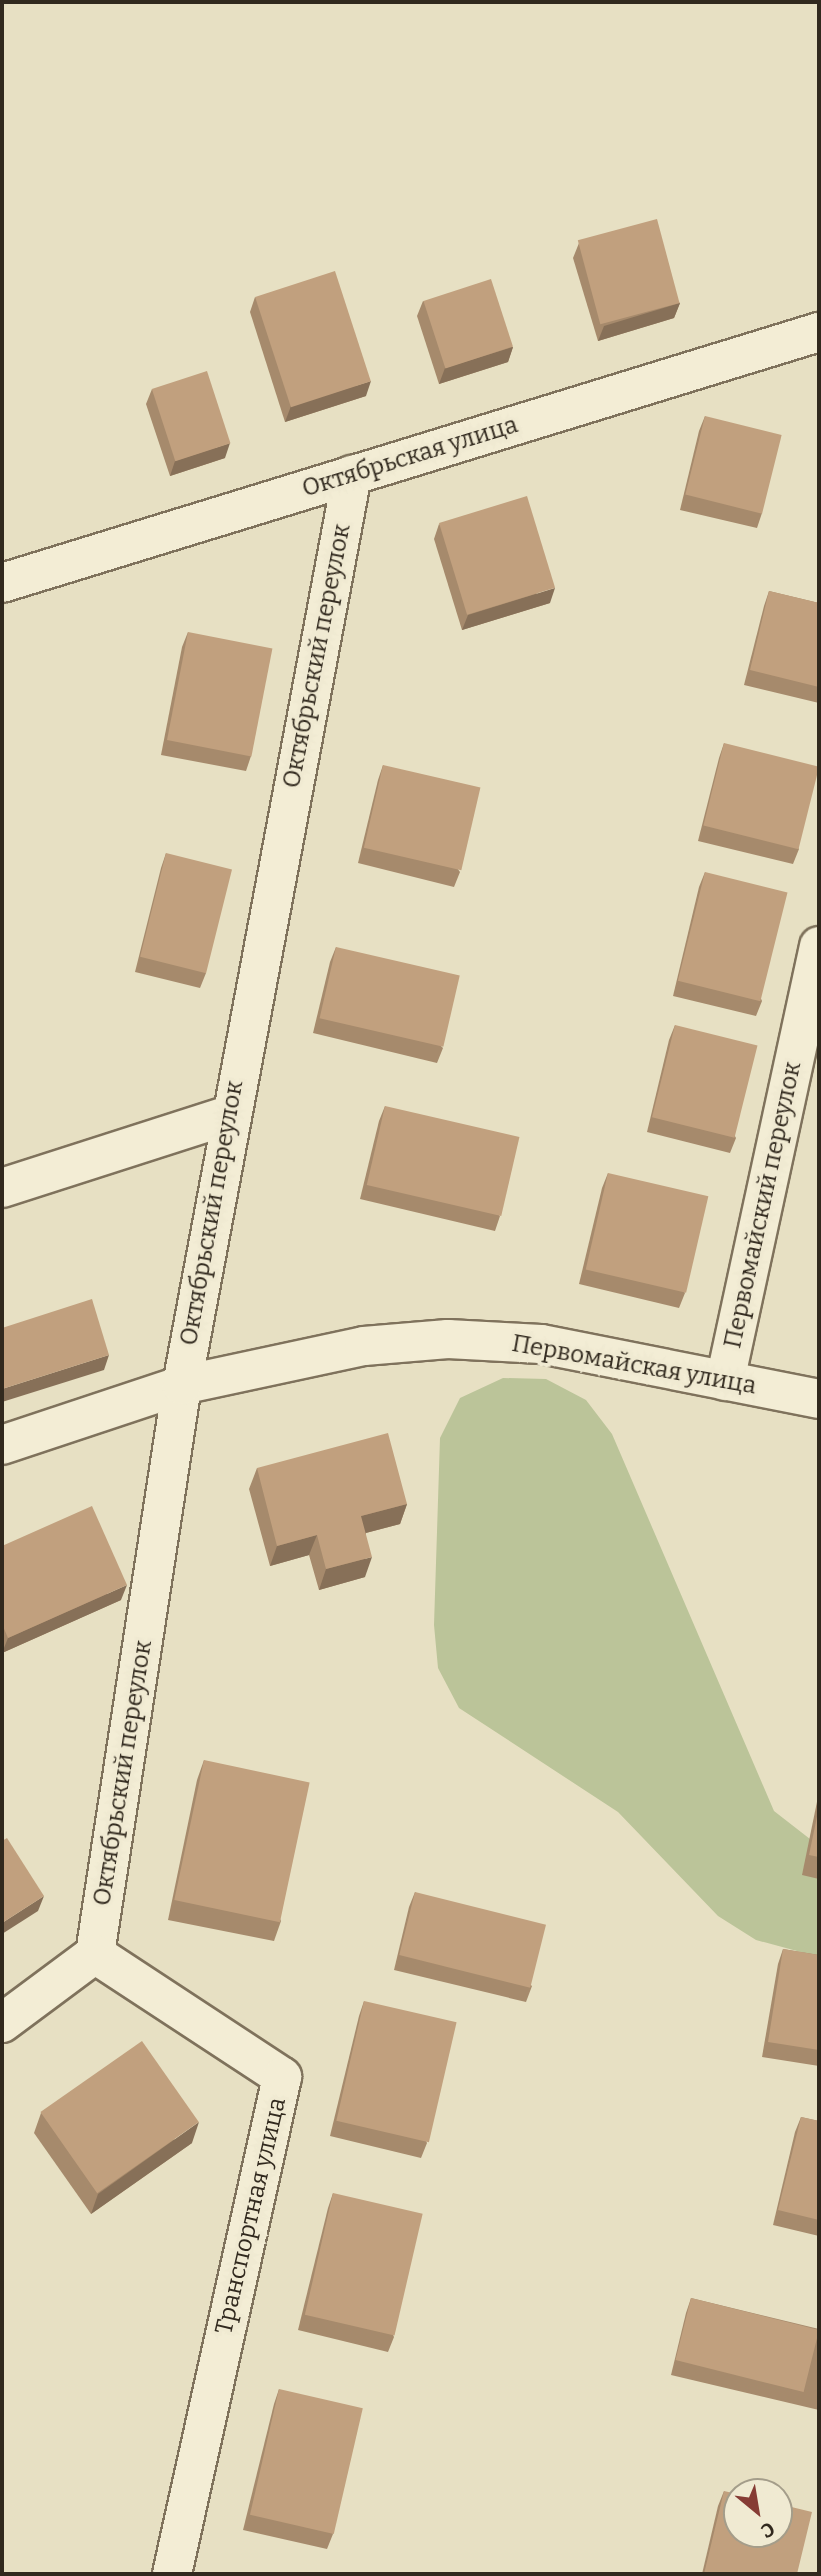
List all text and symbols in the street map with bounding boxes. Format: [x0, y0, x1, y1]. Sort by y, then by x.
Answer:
street label: Октябрьская улица [299, 411, 521, 503]
street label: Октябрьский переулок [277, 522, 357, 790]
street label: Первомайский переулок [719, 1059, 807, 1351]
street label: Октябрьский переулок [175, 1078, 249, 1348]
street label: Первомайская улица [510, 1329, 758, 1401]
street label: Октябрьский переулок [88, 1638, 158, 1908]
street label: Транспортная улица [210, 2095, 292, 2337]
north arrow [723, 2478, 793, 2548]
text: С [757, 2517, 779, 2543]

